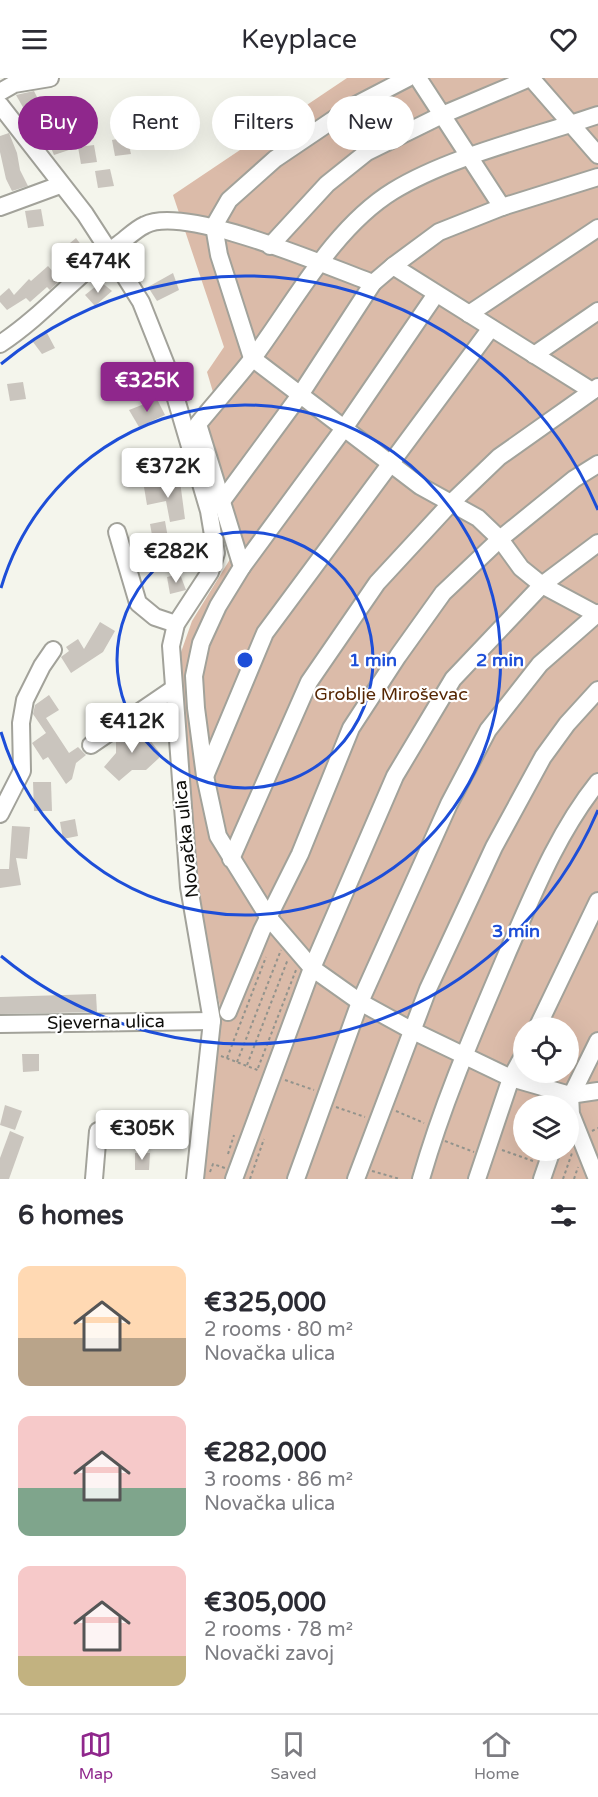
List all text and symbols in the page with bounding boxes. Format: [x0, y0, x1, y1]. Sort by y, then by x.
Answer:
icon: menu [18, 23, 51, 56]
text: Keyplace [241, 23, 357, 56]
icon: heart [547, 23, 580, 56]
chip: Buy [18, 96, 98, 150]
chip: Rent [110, 96, 200, 150]
chip: Filters [212, 96, 315, 150]
chip: New [327, 96, 414, 150]
pin: €474K [56, 243, 140, 294]
text: €474K [66, 250, 130, 274]
pin: €325K [105, 362, 189, 413]
text: €325K [115, 369, 179, 393]
pin: €372K [126, 448, 210, 499]
text: €372K [136, 455, 200, 479]
pin: €282K [134, 533, 218, 584]
text: €282K [144, 540, 208, 564]
text: 1 min [349, 649, 397, 671]
text: 2 min [476, 649, 524, 671]
centre of rings [235, 650, 255, 670]
park label: Groblje Miroševac [314, 683, 468, 705]
pin: €412K [90, 703, 174, 754]
text: €412K [100, 710, 164, 734]
street label: Novačka ulica [169, 779, 203, 899]
text: 3 min [492, 920, 540, 942]
street label: Sjeverna ulica [47, 1010, 165, 1034]
map controls [513, 1017, 579, 1161]
button: locate [513, 1017, 579, 1083]
button: layers [513, 1095, 579, 1161]
pin: €305K [100, 1110, 184, 1161]
text: €305K [110, 1117, 174, 1141]
icon: filters [547, 1199, 580, 1232]
text: 6 homes [18, 1200, 124, 1231]
text: €325,000 [204, 1287, 326, 1318]
icon: home [66, 1290, 138, 1362]
text: 2 rooms · 80 m² [204, 1318, 353, 1342]
text: Novačka ulica [204, 1342, 335, 1366]
text: €282,000 [204, 1437, 326, 1468]
icon: home [66, 1440, 138, 1512]
text: 3 rooms · 86 m² [204, 1468, 353, 1492]
text: Novačka ulica [204, 1492, 335, 1516]
text: €305,000 [204, 1587, 326, 1618]
icon: home [66, 1590, 138, 1662]
text: 2 rooms · 78 m² [204, 1618, 353, 1642]
text: Novački zavoj [204, 1642, 334, 1666]
tab: Map [79, 1728, 113, 1784]
tab: Saved [270, 1728, 317, 1784]
tab: Home [474, 1728, 519, 1784]

